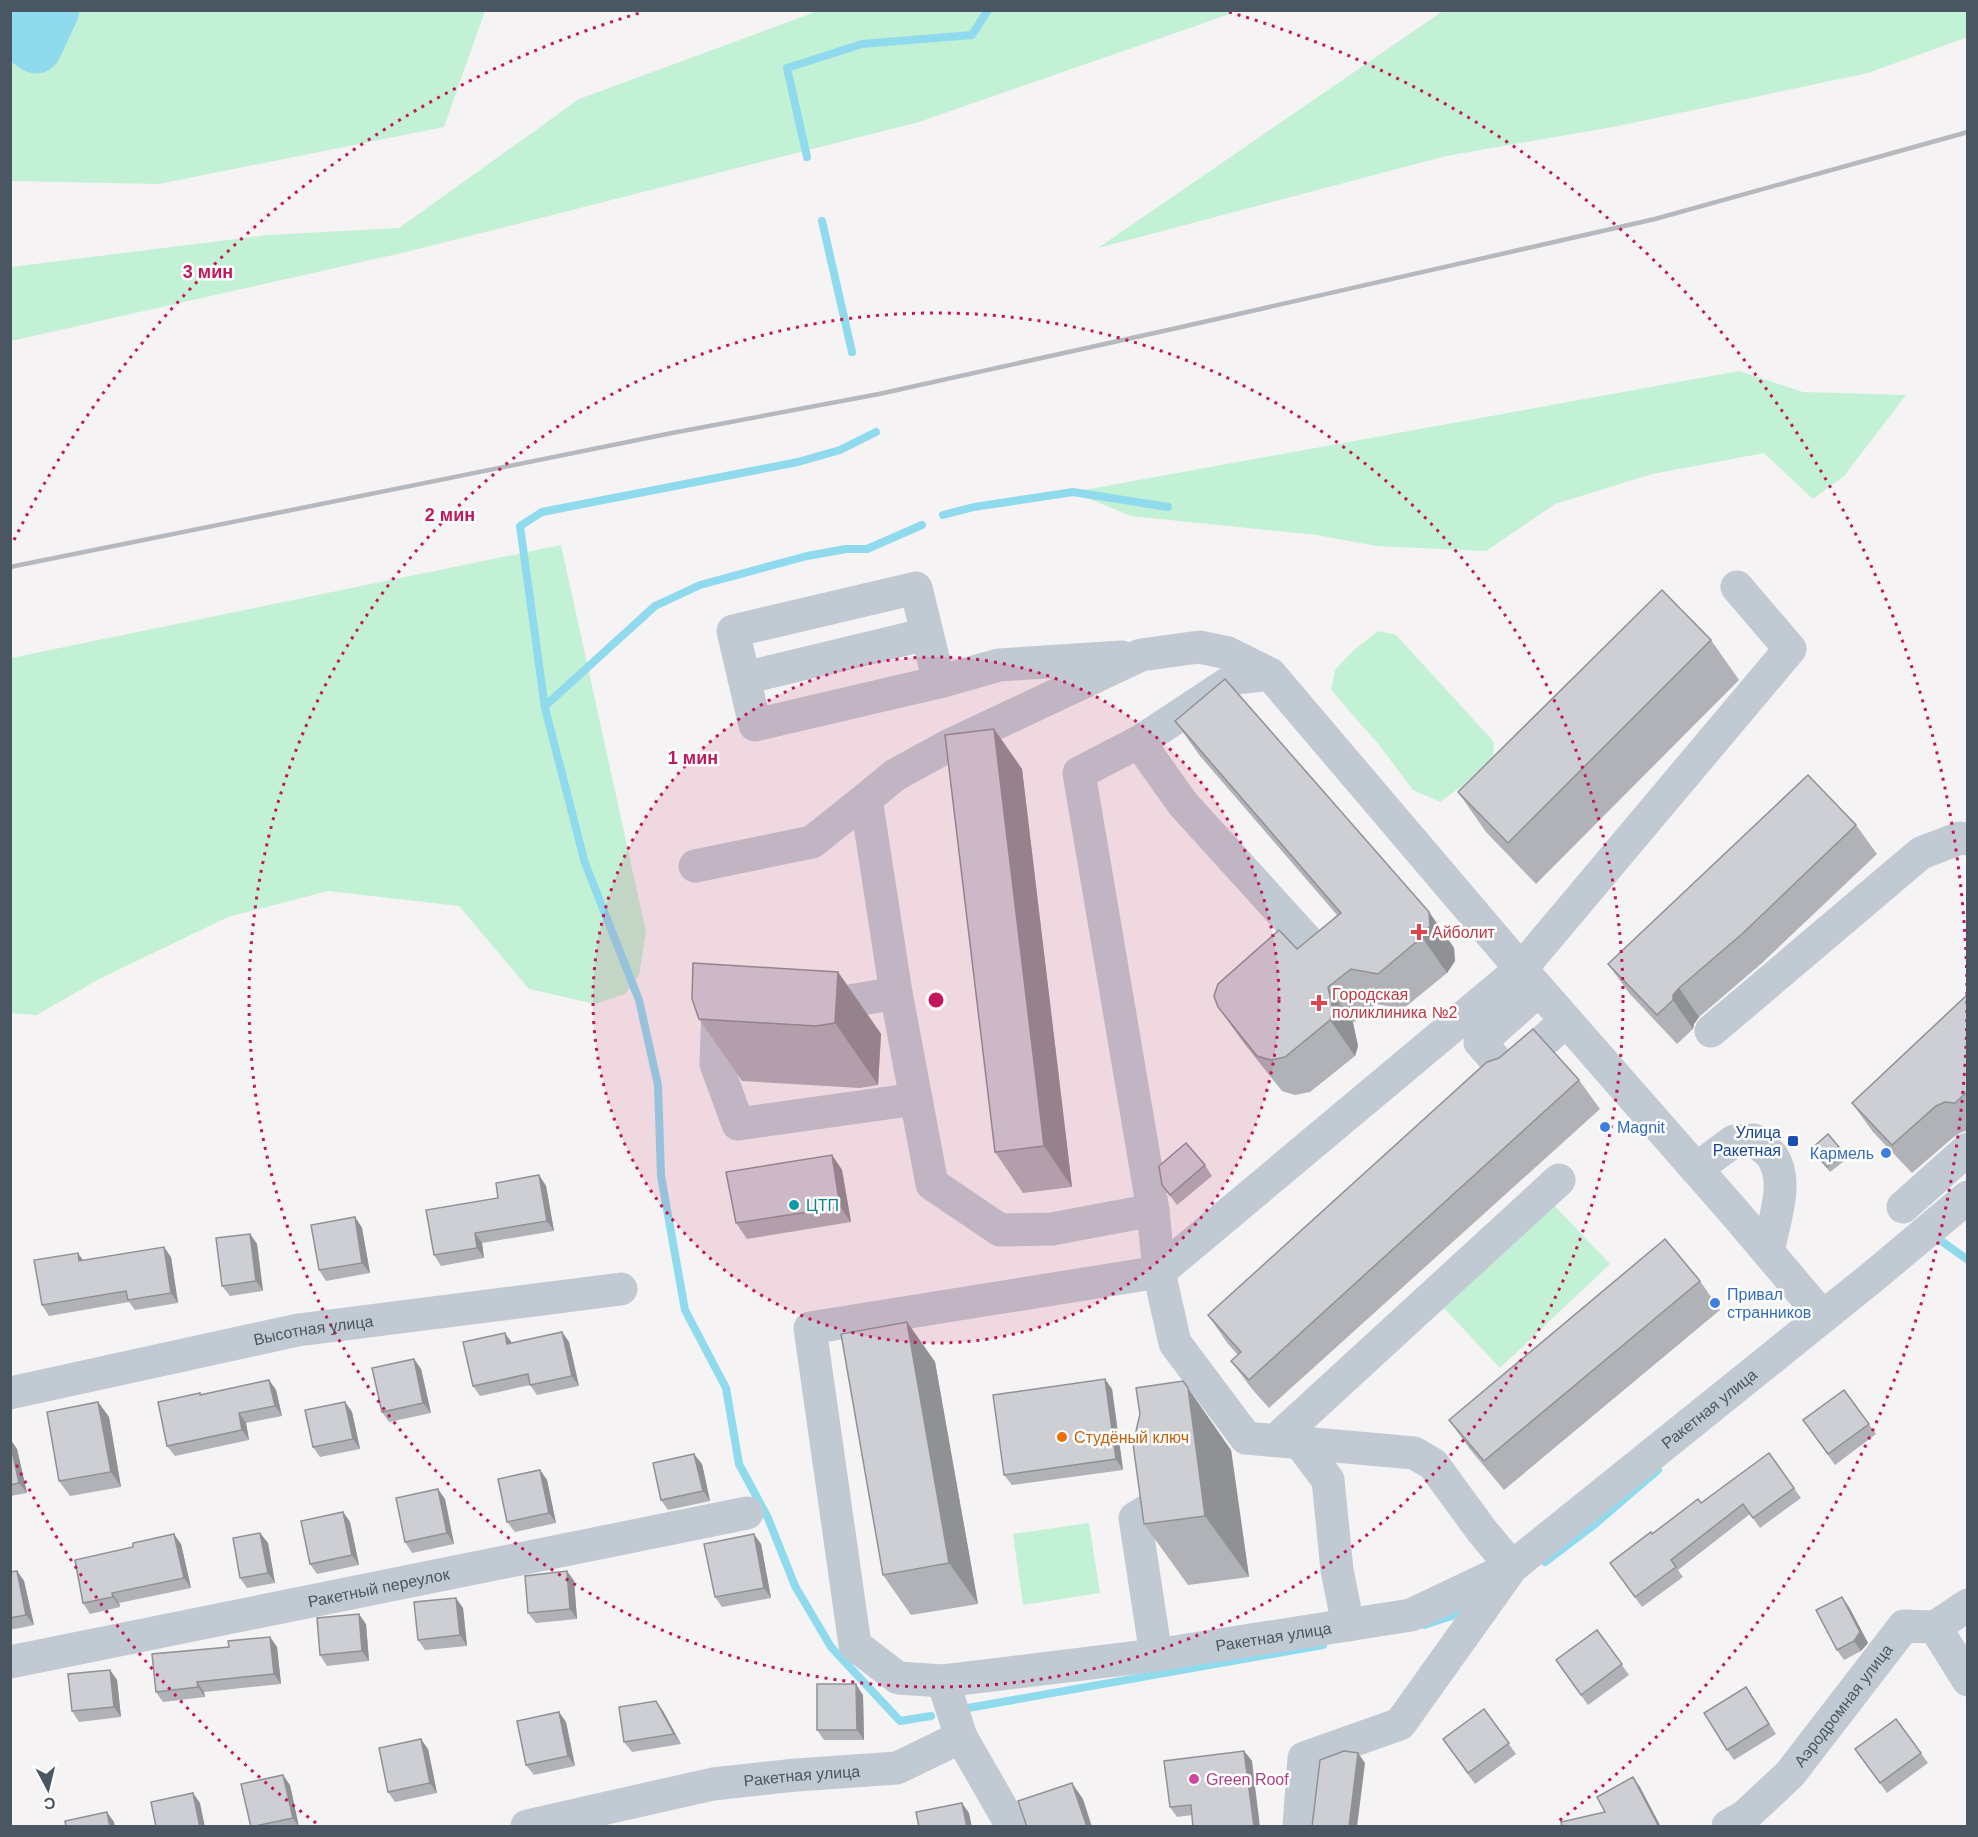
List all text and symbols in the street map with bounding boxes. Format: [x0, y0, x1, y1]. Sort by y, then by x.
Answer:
text: 3 мин [183, 262, 233, 282]
text: 2 мин [425, 505, 475, 525]
text: 1 мин [668, 748, 718, 768]
marker: Айболит [1410, 923, 1428, 941]
place label: Айболит [1432, 924, 1496, 941]
place label: Городская поликлиника №2 [1332, 986, 1458, 1021]
centre of rings [926, 990, 946, 1010]
marker: Городская поликлиника №2 [1310, 994, 1328, 1012]
place label: Magnit [1617, 1119, 1666, 1136]
marker: Magnit [1598, 1120, 1612, 1134]
place label: Улица Ракетная [1713, 1124, 1781, 1159]
marker: Улица Ракетная [1786, 1134, 1800, 1148]
place label: Кармель [1810, 1145, 1874, 1162]
marker: Кармель [1879, 1146, 1893, 1160]
place label: ЦТП [806, 1197, 839, 1214]
marker: ЦТП [787, 1198, 801, 1212]
place label: Привал странников [1727, 1286, 1811, 1321]
marker: Привал странников [1708, 1296, 1722, 1310]
street label: Высотная улица [252, 1313, 374, 1348]
street label: Ракетная улица [1658, 1366, 1760, 1452]
place label: Студёный ключ [1074, 1429, 1189, 1446]
marker: Студёный ключ [1055, 1430, 1069, 1444]
street label: Ракетный переулок [306, 1565, 452, 1611]
street label: Ракетная улица [1214, 1620, 1333, 1655]
street label: Аэродромная улица [1791, 1641, 1896, 1770]
north arrow [18, 1759, 78, 1819]
street label: Ракетная улица [743, 1763, 861, 1790]
place label: Green Roof [1206, 1771, 1289, 1788]
marker: Green Roof [1187, 1772, 1201, 1786]
text: С [43, 1794, 57, 1813]

